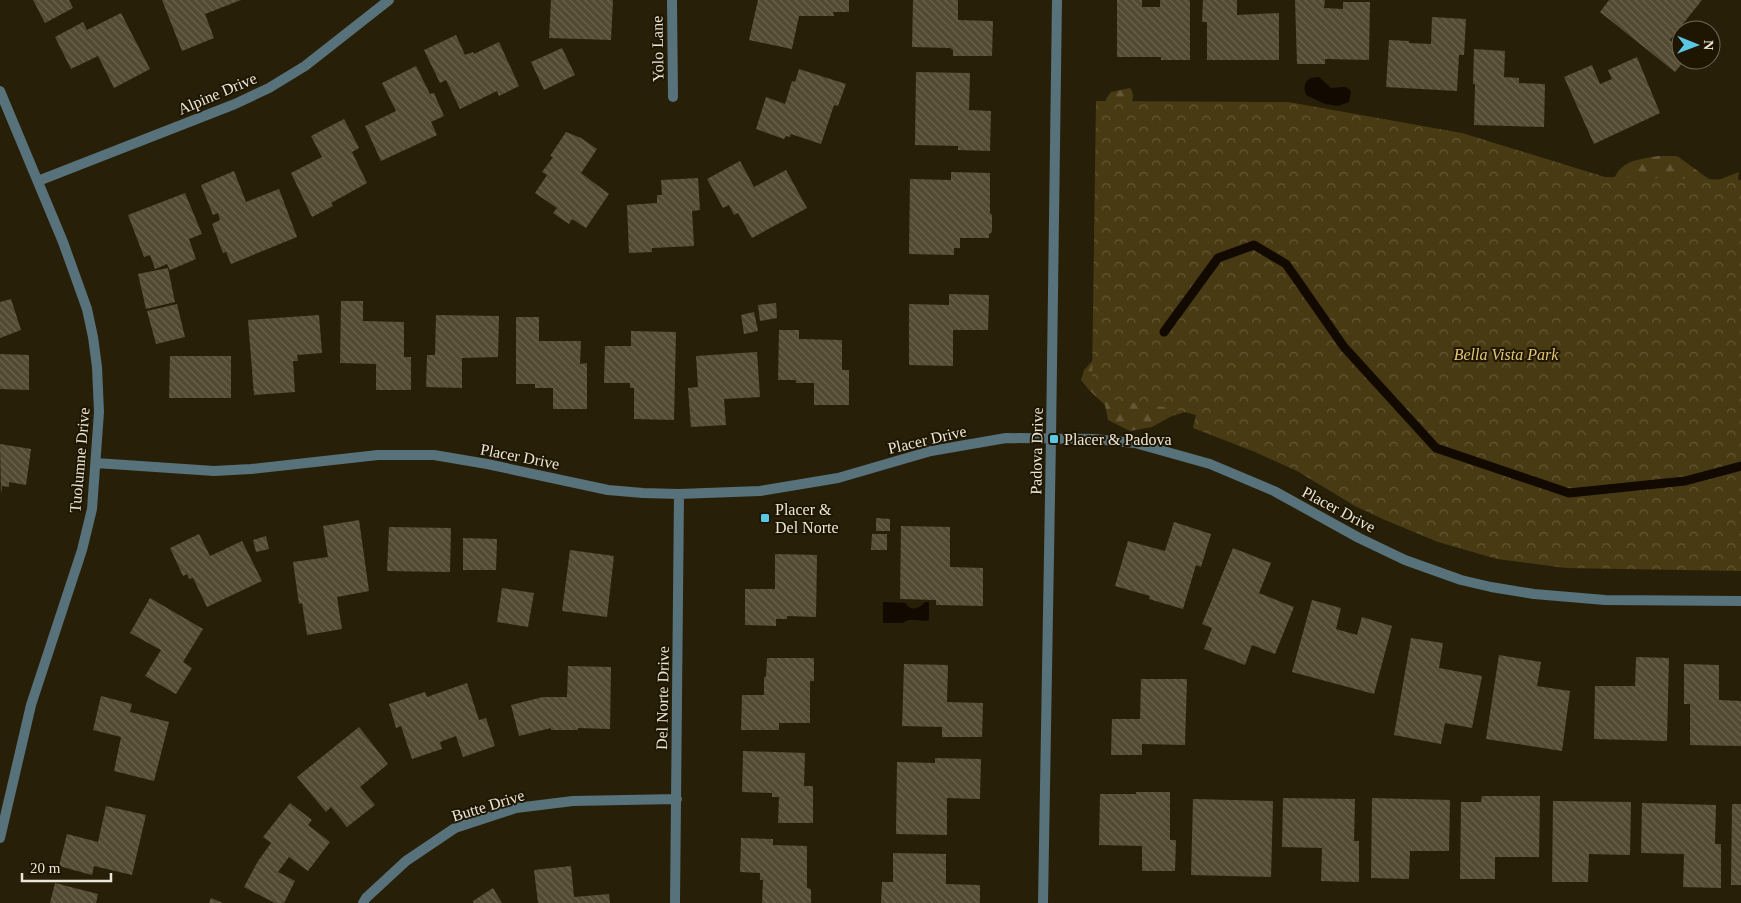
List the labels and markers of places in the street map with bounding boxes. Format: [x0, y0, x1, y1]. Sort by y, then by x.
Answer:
place label: Placer & Padova [1064, 431, 1172, 448]
marker: Placer & Padova [1048, 433, 1060, 445]
place label: Placer & Del Norte [775, 501, 839, 536]
marker: Placer & Del Norte [759, 512, 771, 524]

